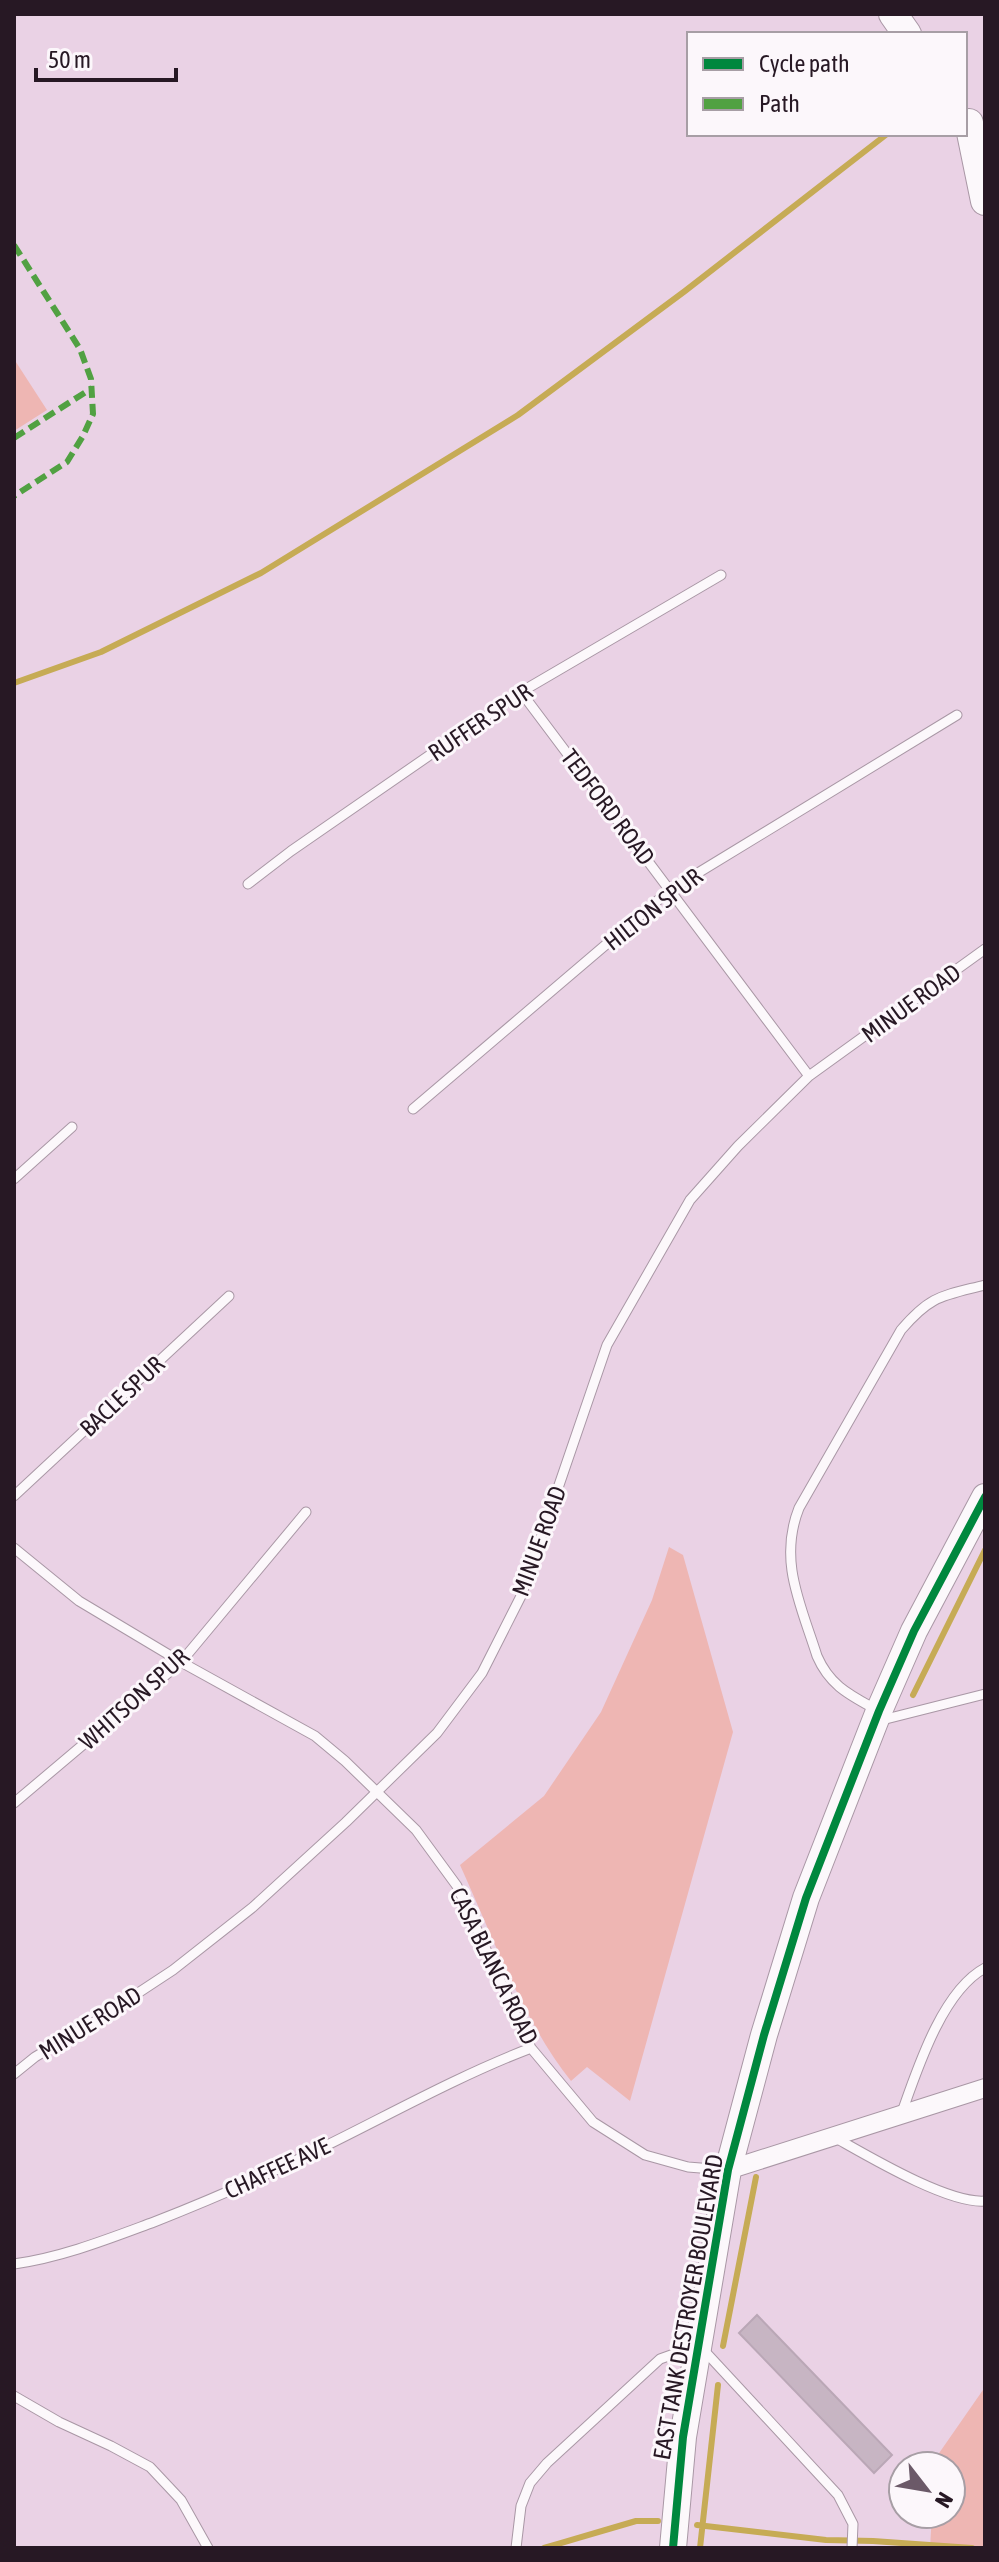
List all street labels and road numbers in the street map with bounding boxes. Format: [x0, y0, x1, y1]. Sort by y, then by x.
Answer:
street label: RUFFER SPUR [423, 678, 537, 766]
street label: TEDFORD ROAD [556, 744, 660, 870]
street label: HILTON SPUR [599, 862, 707, 956]
street label: MINUE ROAD [857, 958, 965, 1048]
street label: BACLE SPUR [74, 1350, 170, 1442]
street label: MINUE ROAD [507, 1482, 571, 1600]
street label: WHITSON SPUR [74, 1643, 194, 1755]
street label: CASA BLANCA ROAD [444, 1883, 544, 2049]
street label: MINUE ROAD [34, 1981, 146, 2065]
street label: CHAFFEE AVE [220, 2132, 334, 2204]
street label: EAST TANK DESTROYER BOULEVARD [648, 2152, 728, 2462]

